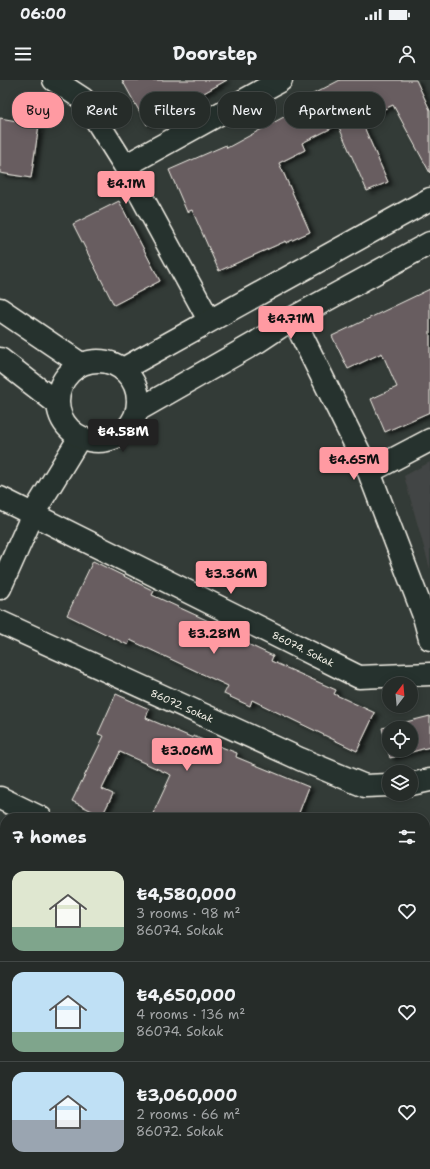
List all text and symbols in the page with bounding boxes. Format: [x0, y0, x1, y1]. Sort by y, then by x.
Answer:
text: 06:00 [20, 4, 66, 24]
text: Doorstep [173, 42, 257, 66]
icon: menu [12, 43, 34, 65]
icon: person [396, 43, 418, 65]
chip: Buy [12, 92, 64, 128]
chip: Rent [72, 92, 132, 128]
chip: Filters [140, 92, 210, 128]
chip: New [218, 92, 276, 128]
chip: Apartment [284, 92, 385, 128]
pin: ₺4.1M [98, 171, 154, 205]
text: ₺4.1M [106, 175, 146, 192]
pin: ₺4.71M [258, 306, 324, 340]
text: ₺4.71M [267, 310, 315, 327]
pin: ₺4.58M [90, 419, 156, 453]
text: ₺4.58M [97, 423, 149, 440]
pin: ₺4.65M [321, 447, 387, 481]
text: ₺4.65M [328, 451, 380, 468]
pin: ₺3.36M [198, 561, 264, 595]
text: ₺3.36M [205, 565, 257, 582]
pin: ₺3.28M [181, 621, 247, 655]
text: ₺3.28M [188, 625, 240, 642]
street label: 86074. Sokak [270, 628, 336, 670]
north arrow [382, 677, 418, 713]
map controls [382, 677, 418, 801]
street label: 86072. Sokak [149, 686, 216, 726]
button: locate [382, 721, 418, 757]
pin: ₺3.06M [154, 738, 220, 772]
text: ₺3.06M [161, 742, 213, 759]
button: layers [382, 765, 418, 801]
text: 7 homes [12, 826, 87, 848]
icon: filters [396, 826, 418, 848]
text: ₺4,580,000 [136, 883, 236, 905]
icon: home [44, 887, 92, 935]
icon: heart [396, 900, 418, 922]
text: 3 rooms · 98 m² [136, 905, 240, 922]
text: 86074. Sokak [136, 922, 224, 939]
text: ₺4,650,000 [136, 984, 236, 1006]
icon: home [44, 988, 92, 1036]
icon: heart [396, 1001, 418, 1023]
text: 4 rooms · 136 m² [136, 1006, 245, 1023]
text: 86074. Sokak [136, 1023, 224, 1040]
text: ₺3,060,000 [136, 1084, 237, 1106]
icon: home [44, 1088, 92, 1136]
icon: heart [396, 1101, 418, 1123]
text: 2 rooms · 66 m² [136, 1106, 240, 1123]
text: 86072. Sokak [136, 1123, 224, 1140]

